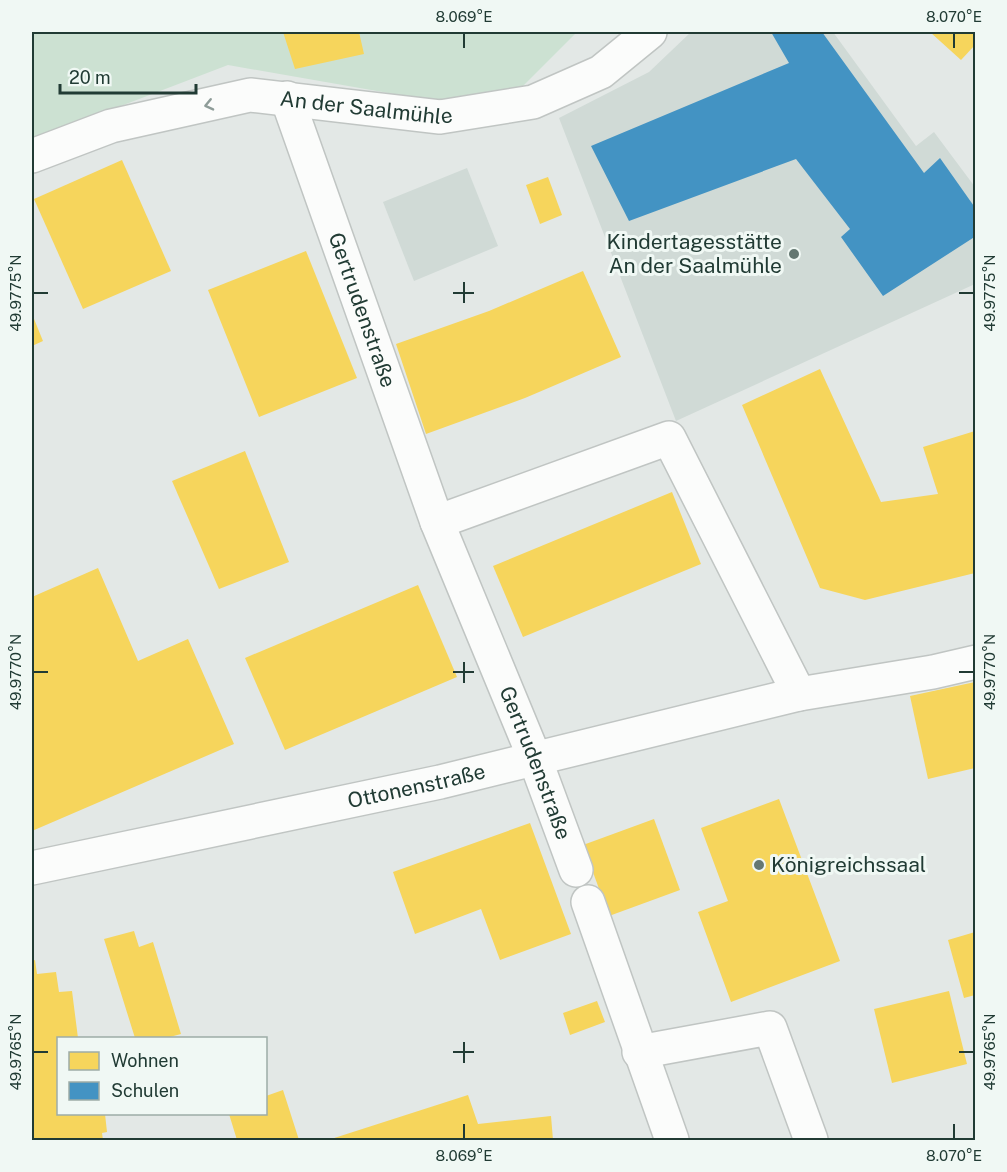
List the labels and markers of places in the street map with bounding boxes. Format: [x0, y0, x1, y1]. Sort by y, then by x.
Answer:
place label: Kindertagesstätte An der Saalmühle [606, 229, 782, 278]
marker: Kindertagesstätte An der Saalmühle [787, 247, 801, 261]
place label: Königreichssaal [771, 852, 926, 877]
marker: Königreichssaal [752, 858, 766, 872]

